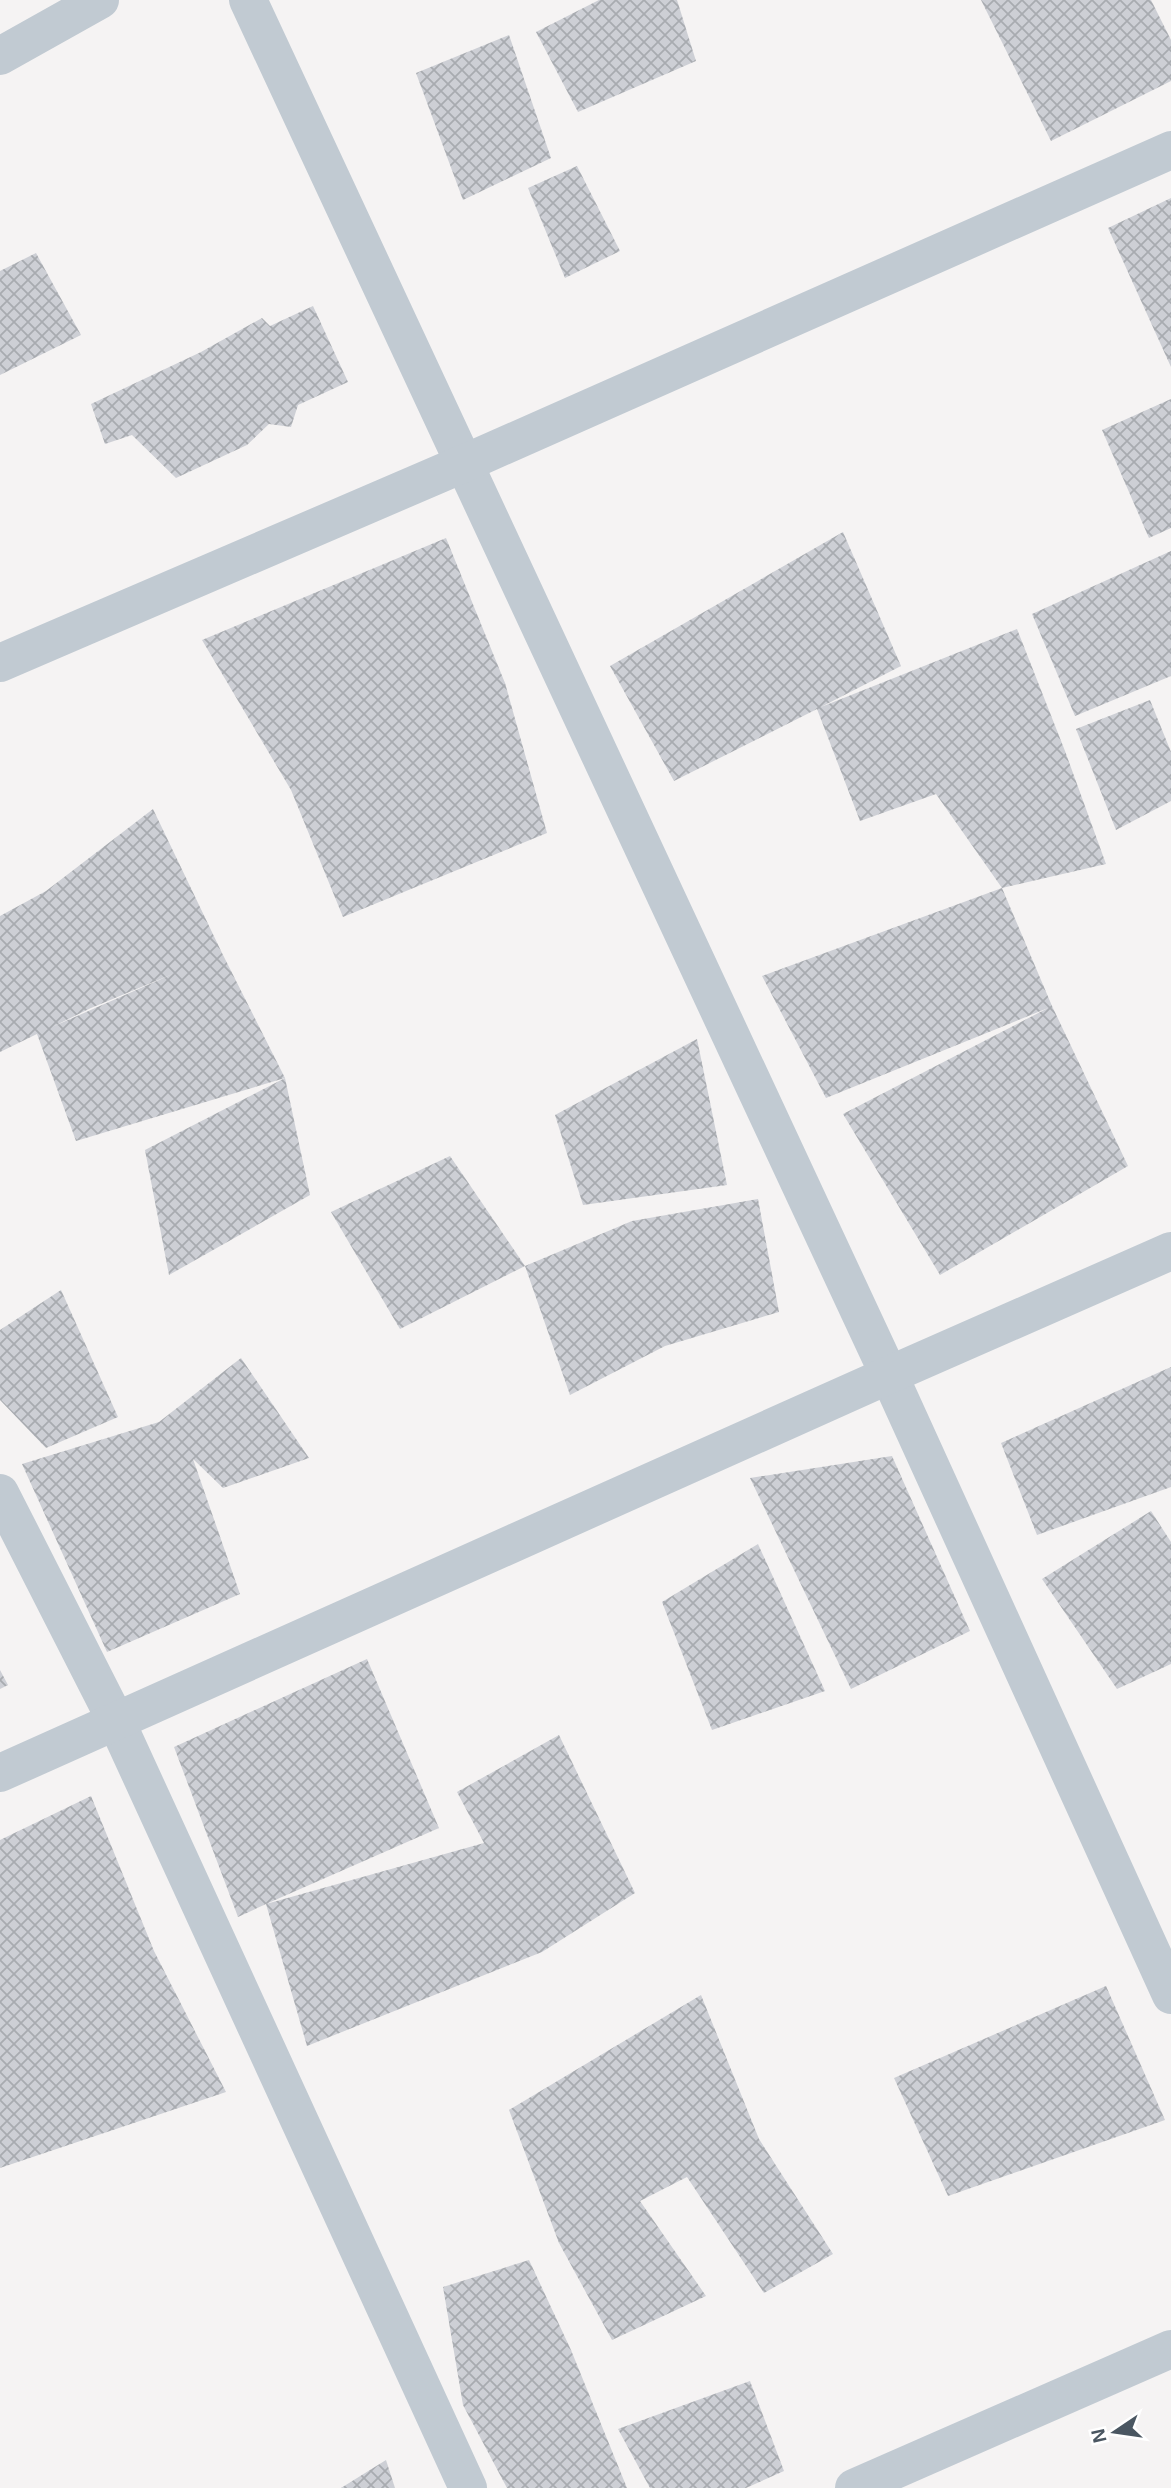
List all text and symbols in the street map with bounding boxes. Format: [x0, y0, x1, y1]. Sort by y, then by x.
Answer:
north arrow [1080, 2397, 1150, 2467]
text: N [1087, 2427, 1111, 2445]

